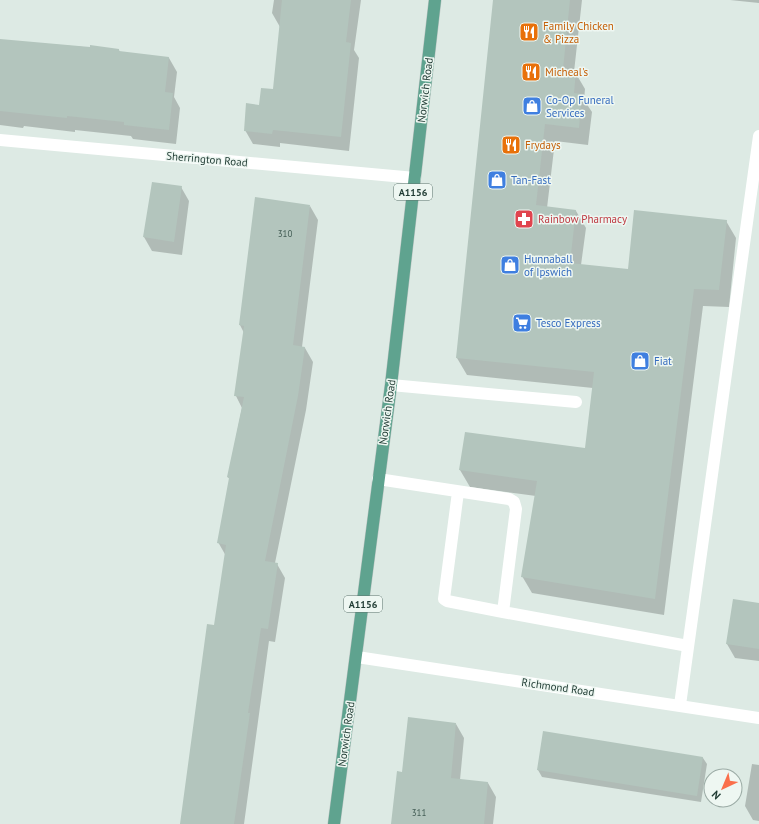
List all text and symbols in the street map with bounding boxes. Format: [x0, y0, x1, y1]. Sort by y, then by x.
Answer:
place label: Family Chicken & Pizza [543, 19, 614, 46]
restaurant icon: Family Chicken & Pizza [518, 21, 540, 43]
street label: Norwich Road [414, 57, 436, 123]
restaurant icon: Micheal's [520, 61, 542, 83]
place label: Micheal's [545, 65, 589, 79]
place label: Co-Op Funeral Services [546, 93, 615, 120]
shop icon: Co-Op Funeral Services [521, 95, 543, 117]
restaurant icon: Frydays [500, 134, 522, 156]
place label: Frydays [525, 138, 561, 152]
street label: Sherrington Road [166, 148, 248, 170]
shop icon: Tan-Fast [486, 169, 508, 191]
place label: Tan-Fast [511, 173, 551, 187]
road number: A1156 [394, 184, 432, 200]
pharmacy icon: Rainbow Pharmacy [513, 208, 535, 230]
place label: Rainbow Pharmacy [538, 212, 628, 226]
house number: 310 [278, 228, 292, 239]
place label: Hunnaball of Ipswich [524, 252, 573, 279]
shop icon: Hunnaball of Ipswich [499, 254, 521, 276]
supermarket icon: Tesco Express [511, 312, 533, 334]
place label: Tesco Express [536, 316, 601, 330]
shop icon: Fiat [629, 350, 651, 372]
place label: Fiat [654, 354, 672, 368]
street label: Norwich Road [376, 379, 398, 445]
road number: A1156 [344, 596, 382, 612]
street label: Richmond Road [521, 675, 595, 699]
street label: Norwich Road [335, 701, 357, 767]
north arrow [703, 768, 743, 808]
text: N [709, 788, 724, 803]
house number: 311 [412, 807, 426, 818]

